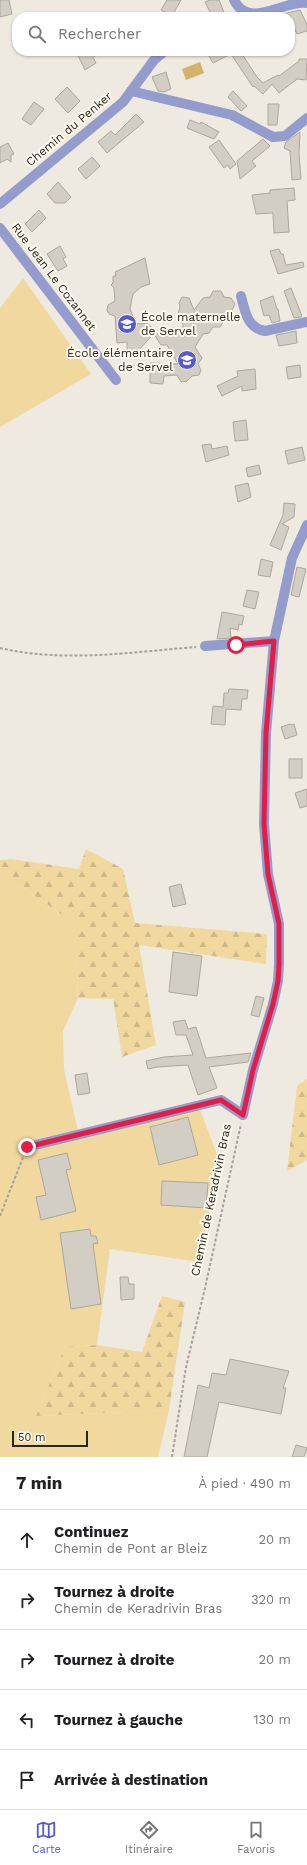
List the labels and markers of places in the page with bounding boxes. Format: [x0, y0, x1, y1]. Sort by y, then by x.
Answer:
place label: École maternelle de Servel [141, 310, 241, 338]
school or university icon: École maternelle de Servel [116, 313, 138, 335]
place label: École élémentaire de Servel [67, 346, 173, 374]
school or university icon: École élémentaire de Servel [176, 349, 198, 371]

